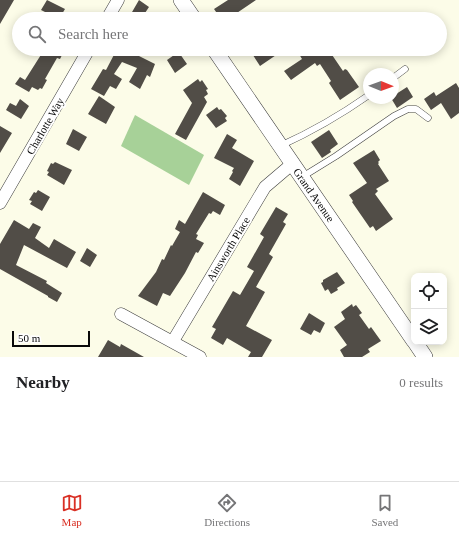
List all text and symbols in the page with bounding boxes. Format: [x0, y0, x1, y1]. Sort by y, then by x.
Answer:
search box [12, 12, 447, 56]
icon: search [26, 23, 48, 45]
text: Search here [58, 26, 128, 42]
north arrow [363, 68, 399, 104]
street label: Charlotte Way [24, 95, 66, 156]
street label: Grand Avenue [291, 166, 337, 224]
street label: Ainsworth Place [204, 215, 252, 283]
map controls [411, 273, 447, 345]
button: locate [411, 273, 447, 309]
button: layers [411, 309, 447, 345]
scale bar [12, 329, 90, 348]
text: 50 m [18, 332, 40, 344]
text: Nearby [16, 373, 70, 392]
text: 0 results [399, 375, 443, 390]
tab: Map [61, 492, 83, 528]
tab: Directions [204, 492, 250, 528]
tab: Saved [371, 492, 398, 528]

